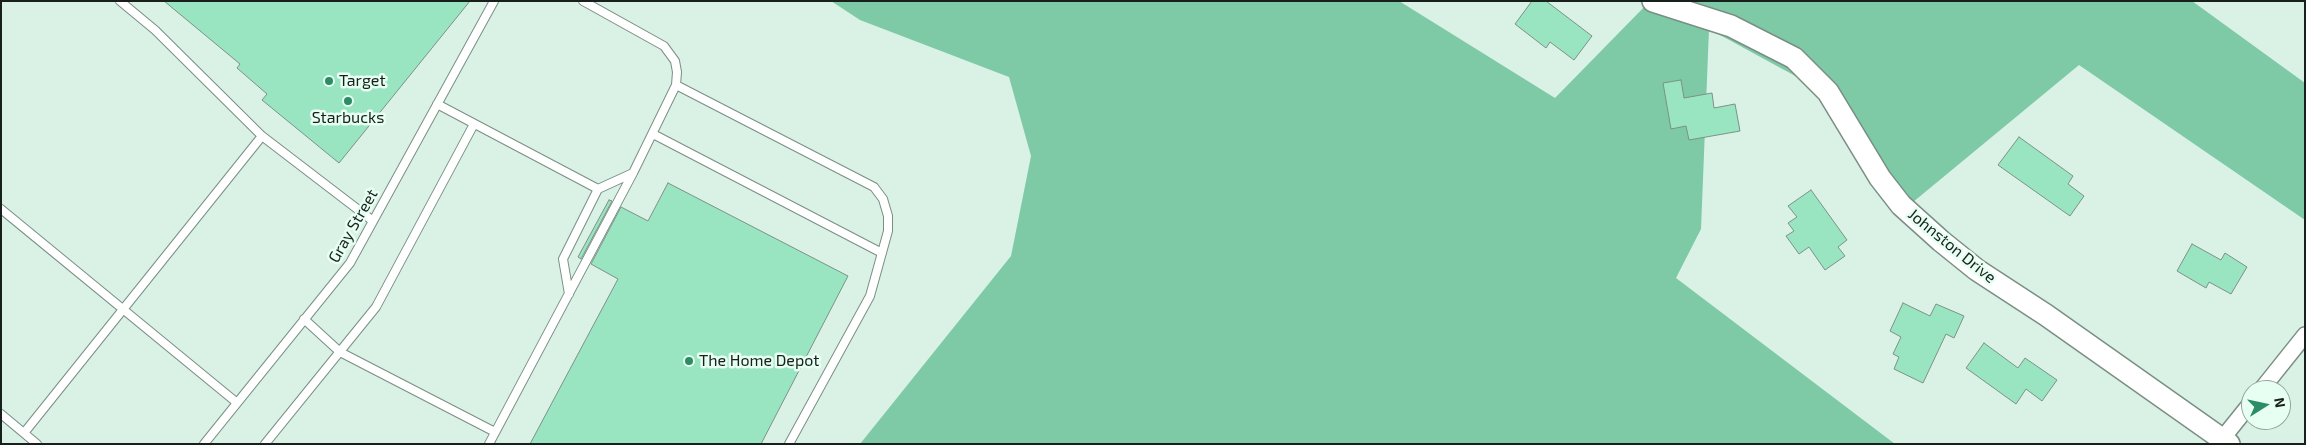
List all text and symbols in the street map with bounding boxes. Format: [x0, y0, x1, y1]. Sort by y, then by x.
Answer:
place label: Target [339, 71, 385, 91]
marker: Target [323, 75, 335, 87]
marker: Starbucks [342, 95, 354, 107]
place label: Starbucks [312, 108, 384, 128]
street label: Gray Street [324, 186, 382, 266]
street label: Johnston Drive [1904, 205, 2000, 287]
place label: The Home Depot [699, 351, 819, 371]
marker: The Home Depot [683, 355, 695, 367]
north arrow [2241, 380, 2291, 430]
text: N [2271, 396, 2290, 409]

